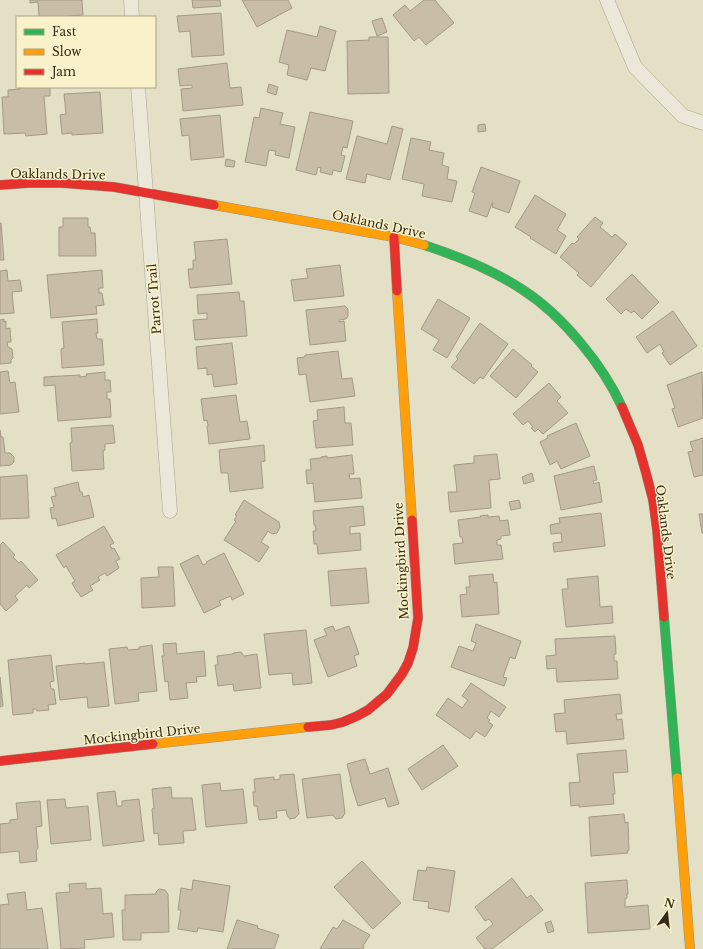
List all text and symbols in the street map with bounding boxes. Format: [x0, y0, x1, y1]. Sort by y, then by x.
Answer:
legend [16, 16, 156, 88]
text: Fast [52, 24, 77, 39]
text: Slow [52, 44, 82, 59]
text: Jam [50, 64, 76, 79]
street label: Oaklands Drive [10, 166, 106, 182]
street label: Oaklands Drive [331, 207, 427, 241]
street label: Parrot Trail [144, 263, 164, 335]
street label: Oaklands Drive [653, 484, 679, 580]
street label: Mockingbird Drive [390, 502, 412, 620]
street label: Mockingbird Drive [83, 720, 201, 748]
north arrow [647, 893, 687, 933]
text: N [663, 895, 677, 912]

